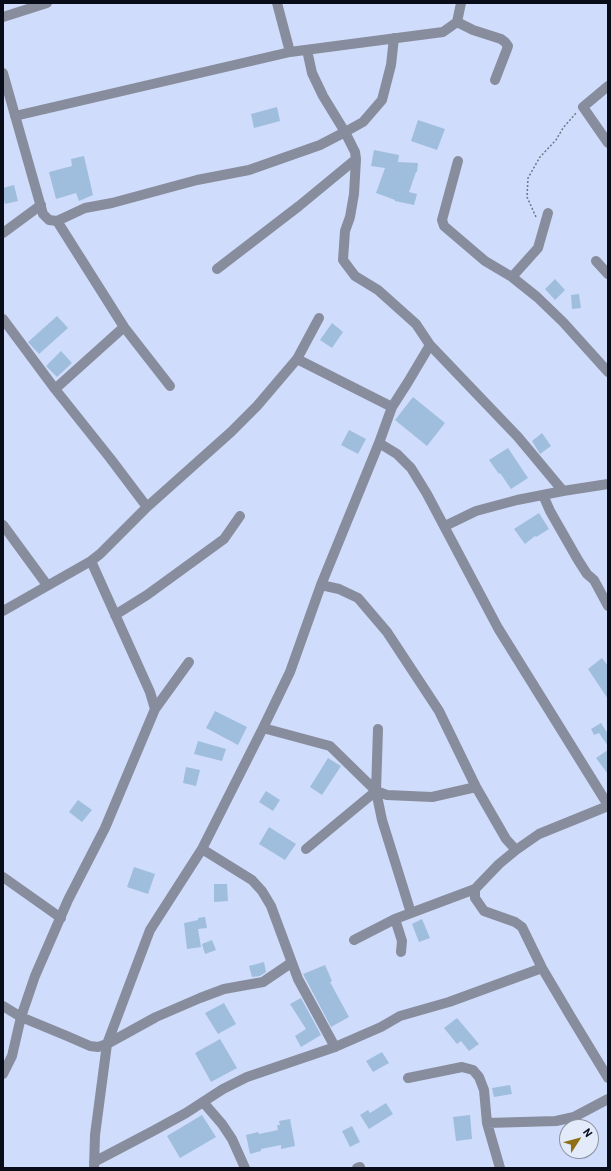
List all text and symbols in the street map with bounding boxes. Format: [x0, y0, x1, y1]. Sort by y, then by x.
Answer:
north arrow [559, 1119, 599, 1159]
text: N [581, 1125, 596, 1139]

